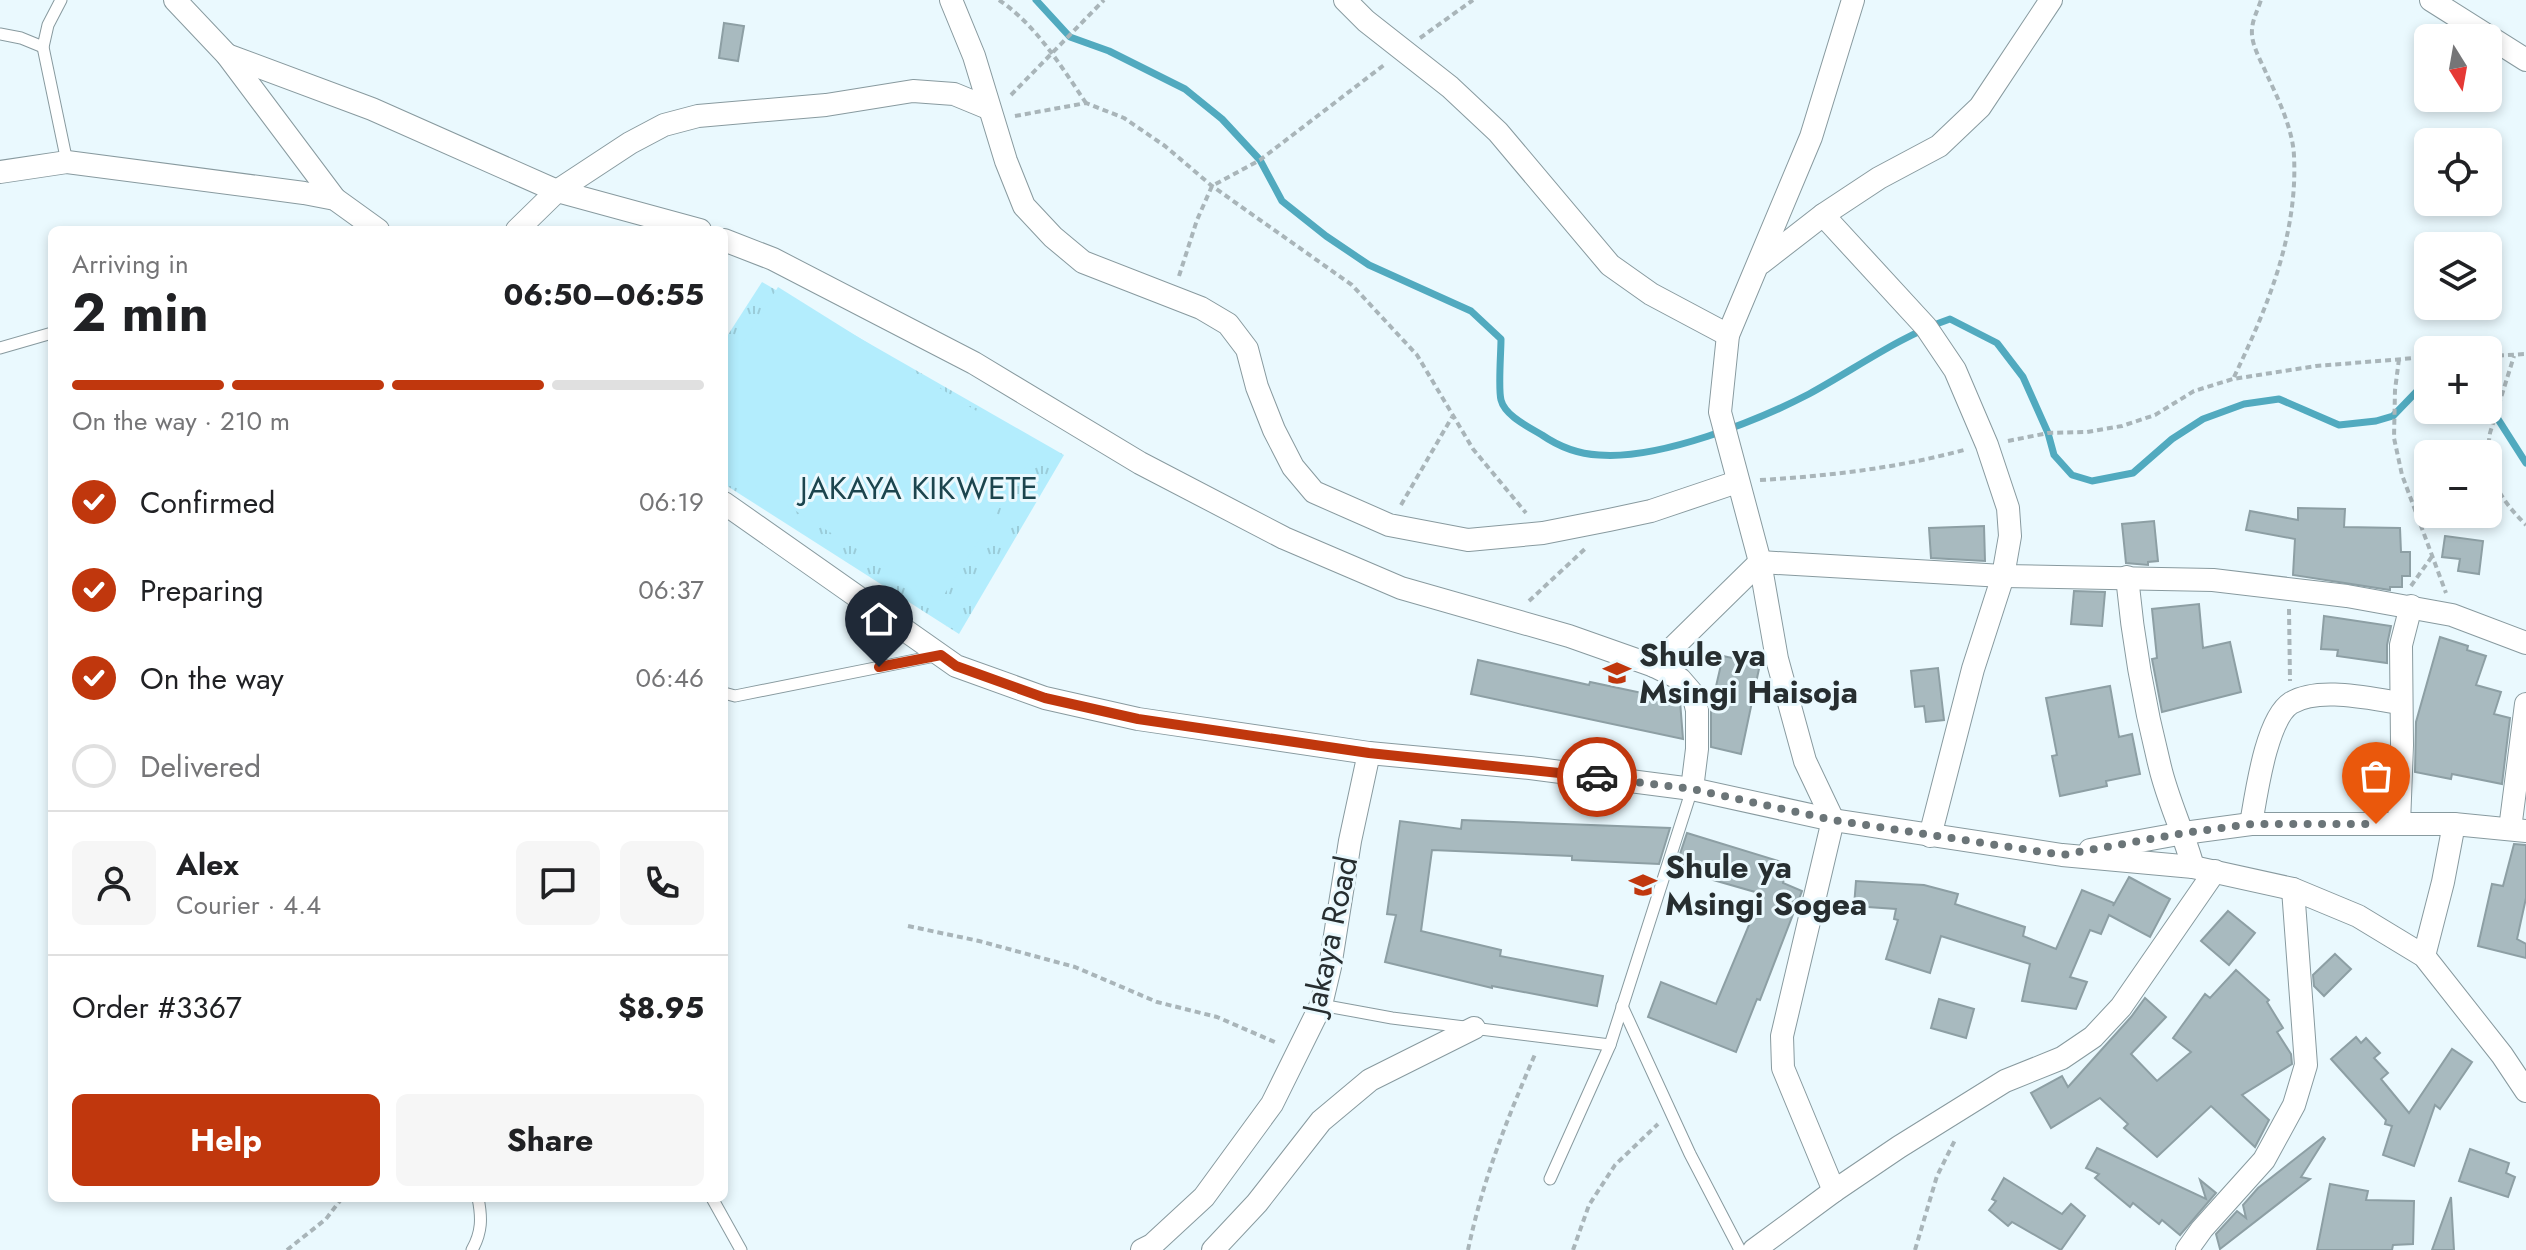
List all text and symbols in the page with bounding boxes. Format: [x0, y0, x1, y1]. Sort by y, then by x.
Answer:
north arrow [2414, 24, 2502, 112]
map controls [2414, 24, 2502, 528]
button: locate [2414, 128, 2502, 216]
button: layers [2414, 232, 2502, 320]
text: Arriving in [72, 245, 189, 283]
text: 06:50–06:55 [503, 273, 704, 316]
text: 2 min [72, 275, 209, 351]
button: + [2414, 336, 2502, 424]
text: On the way · 210 m [72, 402, 290, 440]
button: − [2414, 440, 2502, 528]
park label: JAKAYA KIKWETE [796, 465, 1038, 511]
icon: check [72, 480, 116, 524]
text: Confirmed [140, 481, 275, 524]
text: 06:19 [639, 483, 704, 521]
icon: check [72, 568, 116, 612]
text: Preparing [140, 569, 264, 612]
text: 06:37 [638, 571, 704, 609]
pin [845, 585, 913, 667]
icon: home [857, 597, 901, 641]
place label: Shule ya Msingi Haisoja [1639, 632, 1858, 715]
icon: check [72, 656, 116, 700]
text: On the way [140, 657, 284, 700]
school or university icon: Shule ya Msingi Haisoja [1602, 658, 1632, 688]
text: 06:46 [635, 659, 704, 697]
courier [1557, 737, 1637, 817]
pin [2342, 742, 2410, 824]
text: Delivered [140, 745, 261, 788]
icon: bag [2354, 754, 2398, 798]
icon: car [1575, 755, 1619, 799]
button: person [72, 841, 156, 925]
button: chat [516, 841, 600, 925]
button: phone [620, 841, 704, 925]
text: Alex [176, 843, 239, 886]
place label: Shule ya Msingi Sogea [1665, 844, 1867, 927]
street label: Jakaya Road [1290, 852, 1369, 1022]
school or university icon: Shule ya Msingi Sogea [1628, 870, 1658, 900]
text: Courier · 4.4 [176, 886, 321, 924]
text: Order #3367 [72, 986, 242, 1029]
text: $8.95 [618, 986, 704, 1029]
button: Help [72, 1094, 380, 1186]
button: Share [396, 1094, 704, 1186]

